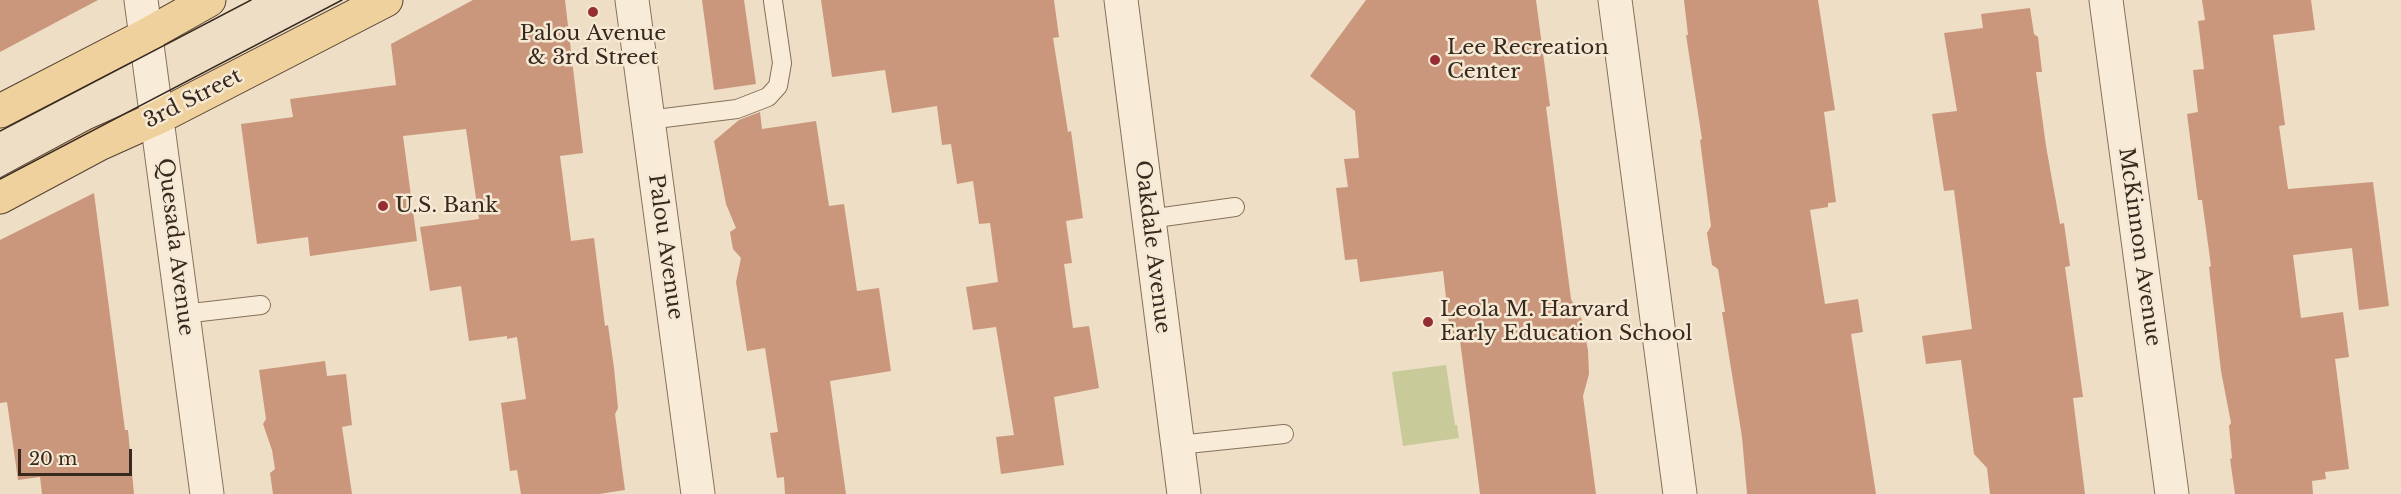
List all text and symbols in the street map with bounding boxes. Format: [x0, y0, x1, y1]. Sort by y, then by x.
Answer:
marker: Palou Avenue & 3rd Street [586, 5, 600, 19]
place label: Palou Avenue & 3rd Street [520, 21, 666, 71]
place label: Lee Recreation Center [1447, 35, 1609, 85]
marker: Lee Recreation Center [1428, 53, 1442, 67]
street label: 3rd Street [140, 64, 246, 134]
street label: McKinnon Avenue [2113, 146, 2165, 348]
street label: Quesada Avenue [152, 157, 198, 337]
street label: Oakdale Avenue [1129, 159, 1175, 335]
street label: Palou Avenue [642, 173, 688, 321]
place label: U.S. Bank [395, 193, 498, 219]
marker: U.S. Bank [376, 199, 390, 213]
place label: Leola M. Harvard Early Education School [1440, 297, 1692, 347]
marker: Leola M. Harvard Early Education School [1421, 315, 1435, 329]
scale bar [21, 437, 135, 475]
text: 20 m [29, 448, 77, 470]

